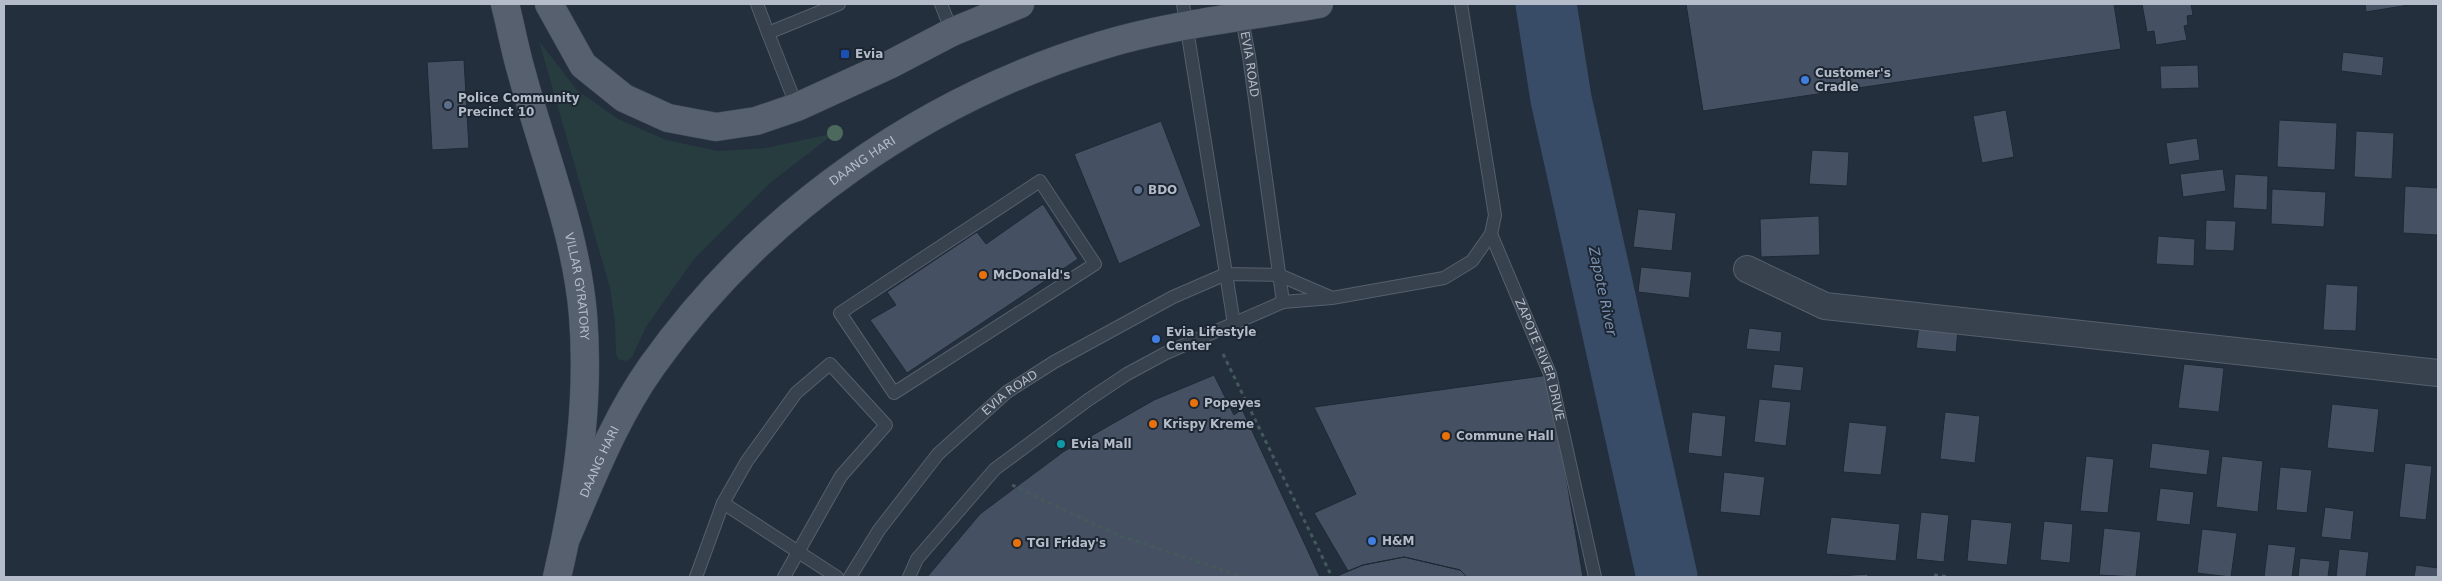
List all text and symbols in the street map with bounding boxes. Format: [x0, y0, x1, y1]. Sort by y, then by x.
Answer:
street label: EVIA ROAD [1237, 30, 1262, 98]
place label: Evia [855, 47, 883, 61]
marker: Evia [839, 48, 851, 60]
place label: Customer's Cradle [1815, 66, 1891, 94]
marker: Customer's Cradle [1799, 74, 1811, 86]
place label: Police Community Precinct 10 [458, 91, 580, 119]
marker: Police Community Precinct 10 [442, 99, 454, 111]
street label: DAANG HARI [827, 133, 898, 189]
place label: BDO [1148, 183, 1177, 197]
marker: BDO [1132, 184, 1144, 196]
street label: VILLAR GYRATORY [562, 231, 592, 341]
water label: Zapote River [1586, 244, 1620, 338]
place label: McDonald's [993, 268, 1070, 282]
marker: McDonald's [977, 269, 989, 281]
street label: ZAPOTE RIVER DRIVE [1512, 296, 1567, 422]
place label: Evia Lifestyle Center [1166, 325, 1256, 353]
marker: Evia Lifestyle Center [1150, 333, 1162, 345]
street label: EVIA ROAD [979, 367, 1040, 418]
place label: Popeyes [1204, 396, 1261, 410]
marker: Popeyes [1188, 397, 1200, 409]
place label: Krispy Kreme [1163, 417, 1254, 431]
marker: Krispy Kreme [1147, 418, 1159, 430]
street label: DAANG HARI [577, 424, 622, 500]
place label: Commune Hall [1456, 429, 1554, 443]
marker: Commune Hall [1440, 430, 1452, 442]
place label: Evia Mall [1071, 437, 1132, 451]
marker: Evia Mall [1055, 438, 1067, 450]
place label: H&M [1382, 534, 1414, 548]
marker: H&M [1366, 535, 1378, 547]
place label: TGI Friday's [1027, 536, 1106, 550]
marker: TGI Friday's [1011, 537, 1023, 549]

